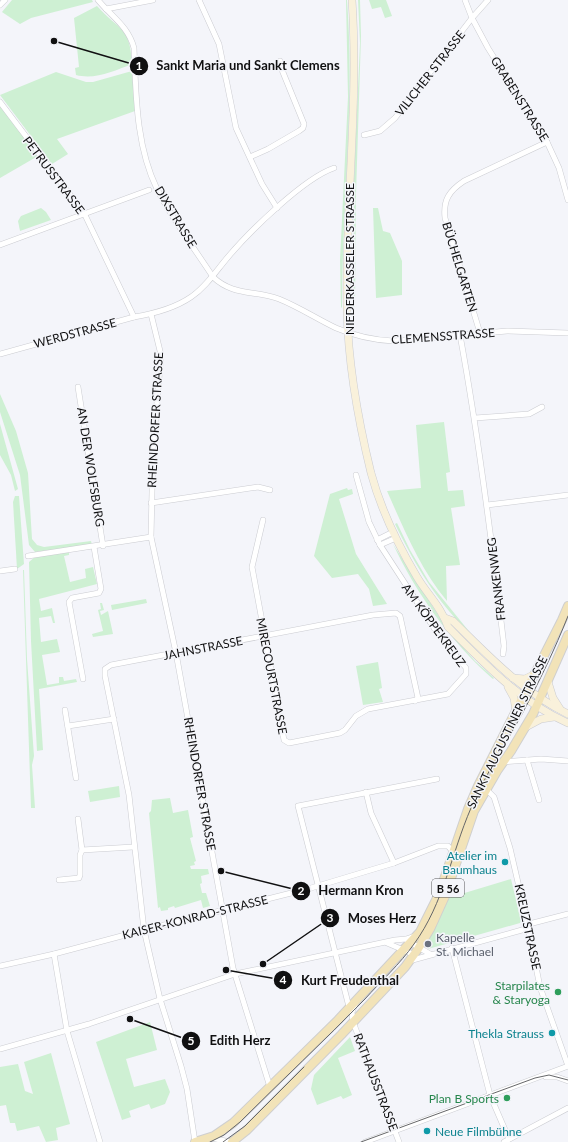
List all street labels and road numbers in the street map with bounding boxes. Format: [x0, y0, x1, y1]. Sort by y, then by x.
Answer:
street label: VILICHER STRASSE [392, 27, 468, 119]
street label: GRABENSTRASSE [488, 54, 552, 144]
street label: PETRUSSTRASSE [20, 133, 88, 217]
street label: DIXSTRASSE [152, 183, 200, 251]
street label: NIEDERKASSELER STRASSE [342, 183, 357, 335]
street label: BÜCHELGARTEN [439, 220, 481, 314]
street label: WERDSTRASSE [32, 315, 118, 351]
street label: CLEMENSSTRASSE [391, 325, 495, 347]
street label: RHEINDORFER STRASSE [144, 352, 166, 488]
street label: AN DER WOLFSBURG [74, 406, 108, 528]
street label: FRANKENWEG [483, 536, 509, 621]
street label: AM KÖPPEKREUZ [399, 580, 469, 670]
street label: MIRECOURTSTRASSE [253, 616, 291, 736]
street label: JAHNSTRASSE [162, 633, 244, 663]
street label: SANKT AUGUSTINER STRASSE [463, 653, 551, 811]
street label: RHEINDORFER STRASSE [181, 716, 219, 852]
road number: B 56 [432, 879, 464, 897]
street label: KREUZSTRASSE [512, 883, 544, 971]
street label: KAISER-KONRAD-STRASSE [121, 892, 269, 942]
street label: RATHAUSSTRASSE [350, 1031, 402, 1133]

